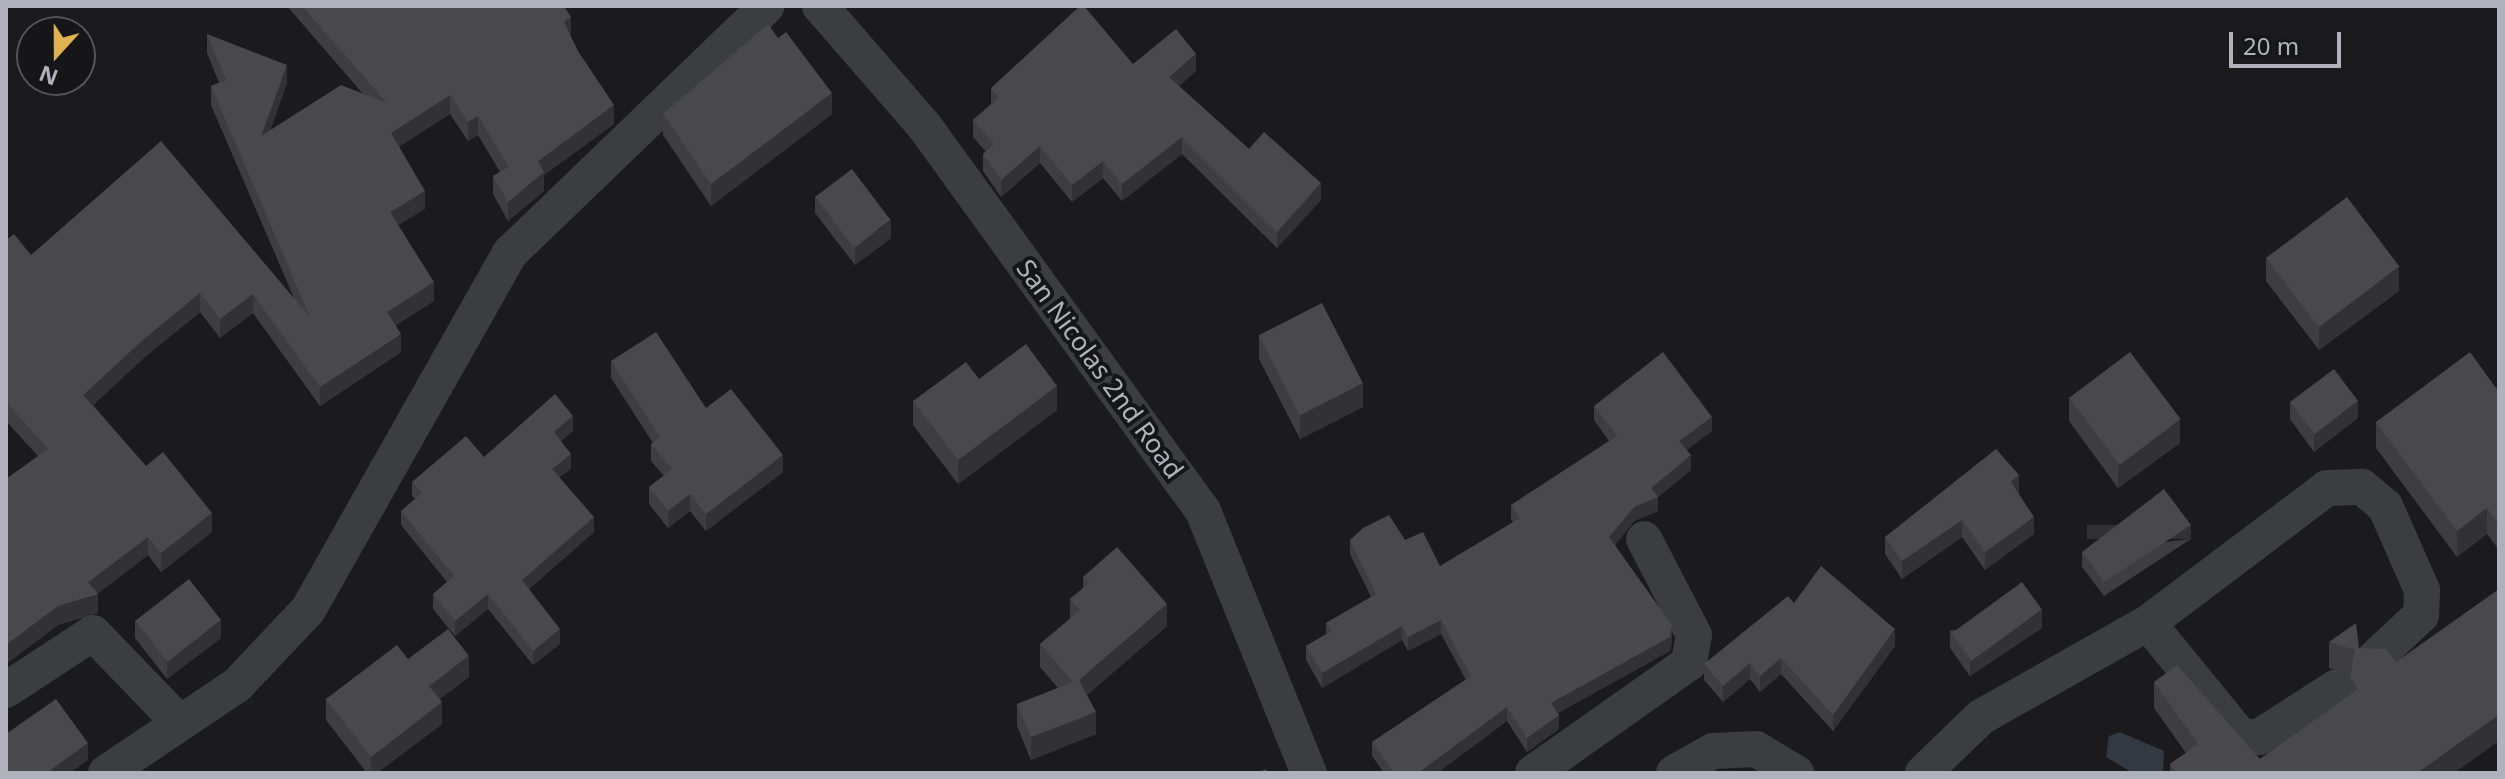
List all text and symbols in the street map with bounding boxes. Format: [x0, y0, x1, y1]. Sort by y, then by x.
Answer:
north arrow [16, 16, 96, 96]
scale bar [2233, 16, 2345, 66]
text: 20 m [2243, 29, 2299, 62]
text: N [34, 59, 62, 94]
street label: San Nicolas 2nd Road [1010, 253, 1190, 485]

